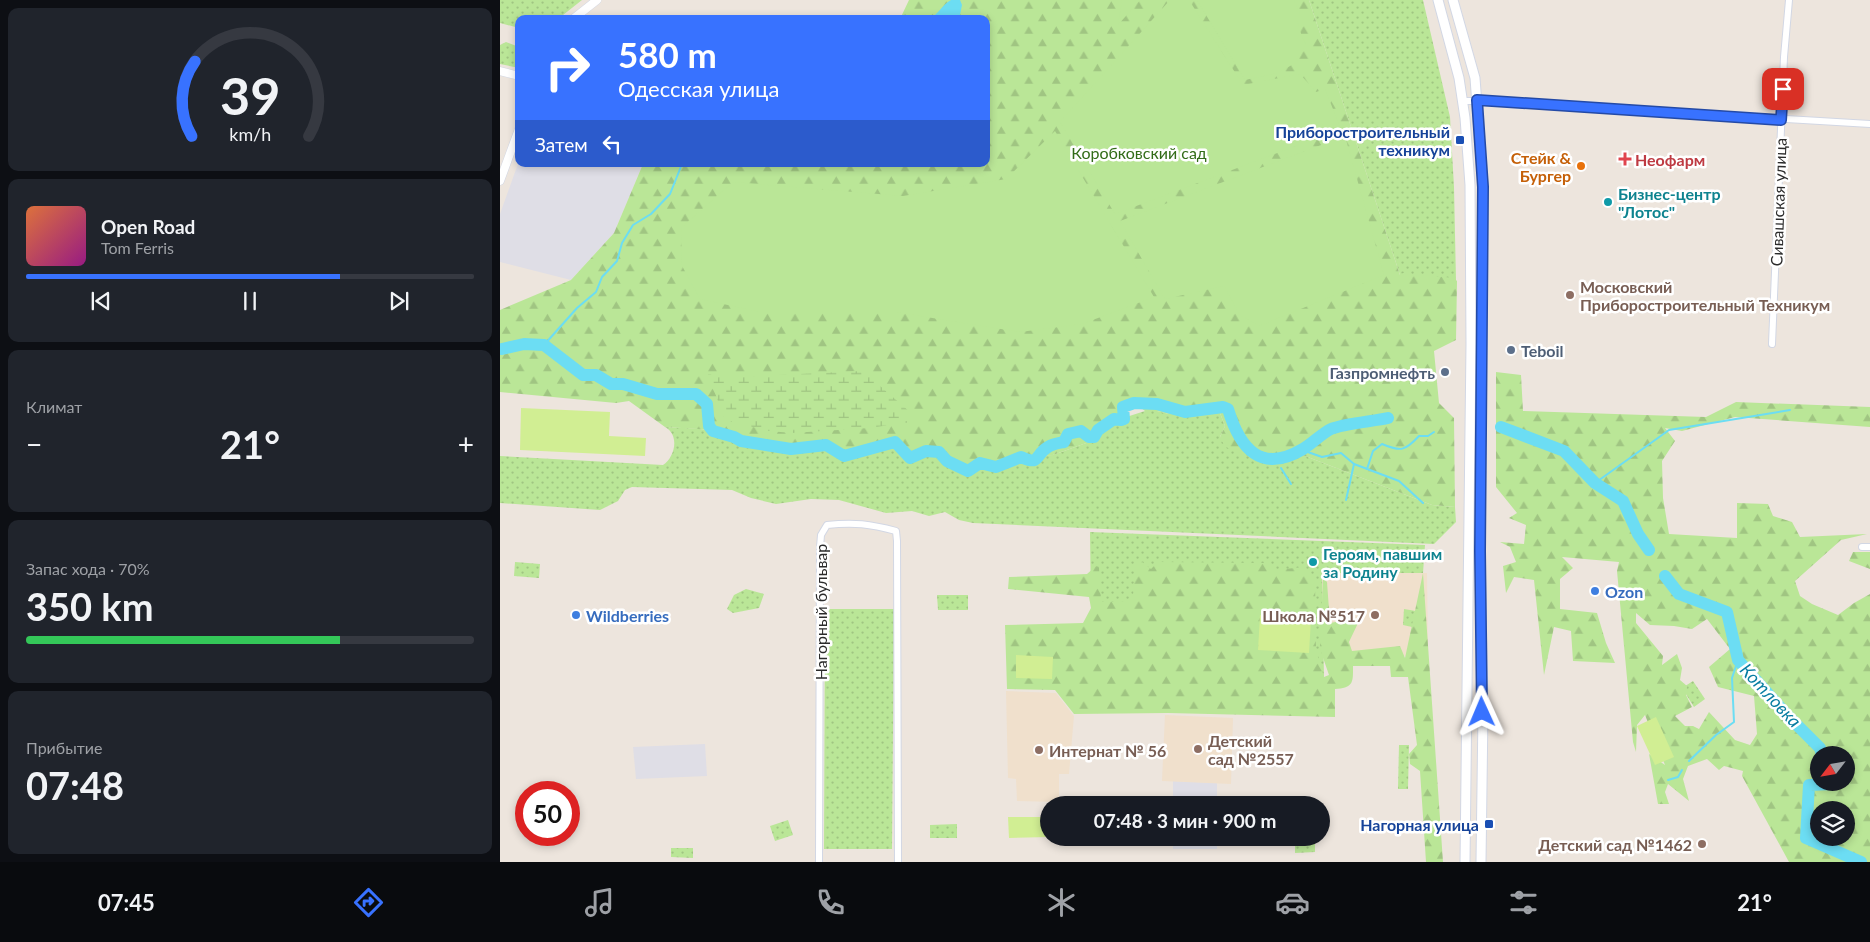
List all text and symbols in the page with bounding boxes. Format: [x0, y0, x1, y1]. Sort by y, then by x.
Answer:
text: 580 m [618, 33, 717, 75]
icon: right [535, 35, 600, 100]
text: 39 [220, 64, 280, 126]
pin [1762, 68, 1804, 110]
text: Одесская улица [618, 75, 779, 102]
icon: arrive [1769, 75, 1797, 103]
place label: Приборостроительный техникум [1275, 122, 1450, 159]
text: km/h [229, 123, 271, 145]
icon: left [598, 130, 626, 158]
text: Затем [535, 133, 588, 156]
marker: Приборостроительный техникум [1454, 134, 1466, 146]
street label: Сивашская улица [1766, 137, 1790, 267]
park label: Коробковский сад [1071, 143, 1207, 162]
place label: Стейк & Бургер [1511, 148, 1571, 185]
place label: Неофарм [1635, 150, 1705, 169]
marker: Неофарм [1619, 153, 1631, 165]
marker: Стейк & Бургер [1575, 160, 1587, 172]
place label: Бизнес-центр "Лотос" [1618, 184, 1720, 221]
marker: Бизнес-центр "Лотос" [1602, 196, 1614, 208]
text: Open Road [101, 215, 195, 238]
text: Tom Ferris [101, 238, 174, 257]
place label: Московский Приборостроительный Техникум [1580, 277, 1830, 314]
icon: previous [87, 287, 115, 315]
icon: pause [236, 287, 264, 315]
icon: next [385, 287, 413, 315]
marker: Московский Приборостроительный Техникум [1564, 289, 1576, 301]
place label: Teboil [1521, 341, 1564, 360]
marker: Teboil [1505, 344, 1517, 356]
place label: Газпромнефть [1329, 363, 1435, 382]
marker: Газпромнефть [1439, 366, 1451, 378]
text: Климат [26, 397, 82, 416]
text: 21° [220, 421, 280, 467]
text: − [26, 427, 42, 461]
text: + [458, 427, 474, 461]
street label: Нагорный бульвар [811, 544, 830, 680]
place label: Героям, павшим за Родину [1323, 544, 1442, 581]
marker: Героям, павшим за Родину [1307, 556, 1319, 568]
text: Запас хода · 70% [26, 559, 150, 578]
place label: Ozon [1605, 582, 1643, 601]
text: 350 km [26, 583, 154, 629]
marker: Ozon [1589, 585, 1601, 597]
place label: Wildberries [586, 606, 669, 625]
place label: Школа №517 [1262, 606, 1365, 625]
marker: Wildberries [570, 609, 582, 621]
marker: Школа №517 [1369, 609, 1381, 621]
water label: Котловка [1736, 659, 1806, 731]
position arrow [1455, 685, 1507, 737]
place label: Детский сад №2557 [1208, 731, 1294, 768]
text: Прибытие [26, 738, 102, 757]
place label: Интернат № 56 [1049, 741, 1166, 760]
marker: Детский сад №2557 [1192, 743, 1204, 755]
marker: Интернат № 56 [1033, 744, 1045, 756]
north arrow [1810, 746, 1855, 791]
map controls [1810, 746, 1855, 846]
text: 07:48 [26, 762, 124, 808]
speed limit sign: 50 [515, 781, 580, 846]
button: layers [1810, 801, 1855, 846]
text: 07:48 · 3 мин · 900 m [1094, 809, 1276, 832]
place label: Нагорная улица [1360, 815, 1479, 834]
marker: Нагорная улица [1483, 818, 1495, 830]
place label: Детский сад №1462 [1538, 835, 1692, 854]
marker: Детский сад №1462 [1696, 838, 1708, 850]
icon: directions [351, 885, 386, 920]
icon: music [582, 885, 617, 920]
icon: phone [813, 885, 848, 920]
icon: climate [1044, 885, 1079, 920]
icon: car [1275, 885, 1310, 920]
icon: filters [1506, 885, 1541, 920]
text: 07:45 [98, 889, 155, 916]
text: 21° [1737, 889, 1772, 916]

